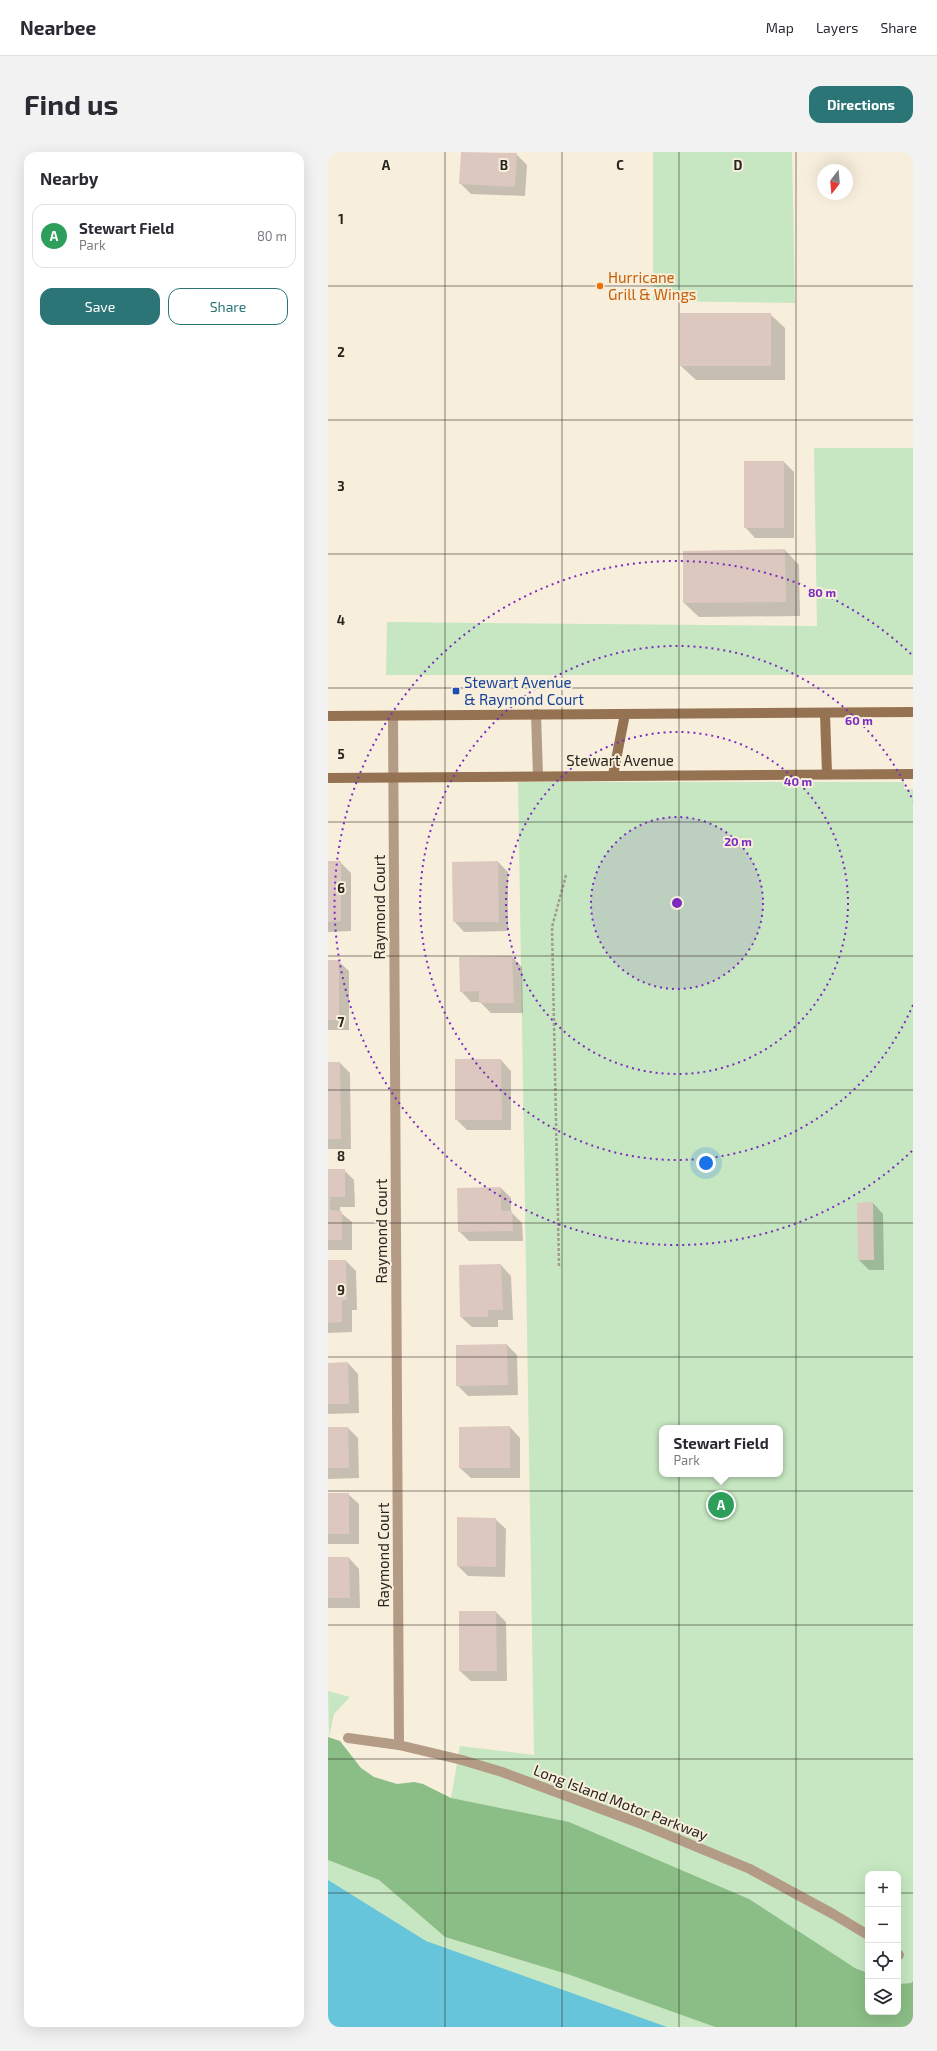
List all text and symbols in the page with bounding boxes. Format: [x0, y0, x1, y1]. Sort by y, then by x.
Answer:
text: Nearbee [20, 16, 96, 39]
text: Map [766, 19, 794, 36]
text: Layers [816, 19, 858, 36]
text: Share [880, 19, 917, 36]
button: Directions [809, 86, 913, 123]
text: Find us [24, 87, 118, 121]
text: A [382, 157, 391, 173]
text: B [500, 157, 508, 173]
text: C [616, 157, 624, 173]
text: D [734, 157, 743, 173]
north arrow [817, 164, 853, 200]
text: Nearby [40, 168, 98, 188]
text: 1 [338, 211, 344, 227]
text: Stewart Field [79, 219, 174, 237]
text: A [50, 228, 58, 244]
text: 80 m [257, 228, 287, 244]
text: Park [79, 237, 106, 253]
place label: Hurricane Grill & Wings [608, 268, 696, 303]
marker: Hurricane Grill & Wings [595, 281, 605, 291]
button: Save [40, 288, 160, 325]
button: Share [168, 288, 288, 325]
text: 2 [337, 344, 345, 360]
text: 3 [337, 478, 345, 494]
text: 80 m [808, 585, 836, 599]
text: 4 [337, 612, 345, 628]
place label: Stewart Avenue & Raymond Court [464, 673, 584, 708]
marker: Stewart Avenue & Raymond Court [451, 686, 461, 696]
text: 60 m [845, 713, 873, 727]
text: 5 [337, 746, 345, 762]
street label: Stewart Avenue [566, 751, 674, 769]
text: 40 m [784, 774, 812, 788]
text: 20 m [724, 834, 752, 848]
street label: Raymond Court [370, 854, 388, 960]
text: 6 [337, 880, 345, 896]
centre of rings [670, 896, 684, 910]
text: 7 [338, 1014, 345, 1030]
text: 8 [337, 1148, 345, 1164]
your location [696, 1153, 716, 1173]
street label: Raymond Court [372, 1178, 390, 1284]
text: 9 [337, 1282, 345, 1298]
popup [659, 1425, 783, 1477]
text: Stewart Field [673, 1434, 769, 1452]
text: Park [673, 1452, 700, 1468]
pin: A [708, 1490, 734, 1520]
street label: Raymond Court [374, 1502, 392, 1608]
street label: Long Island Motor Parkway [531, 1760, 711, 1844]
map controls [865, 1871, 901, 2015]
button: + [865, 1871, 901, 1907]
button: − [865, 1907, 901, 1943]
button: locate [865, 1943, 901, 1979]
button: layers [865, 1979, 901, 2015]

